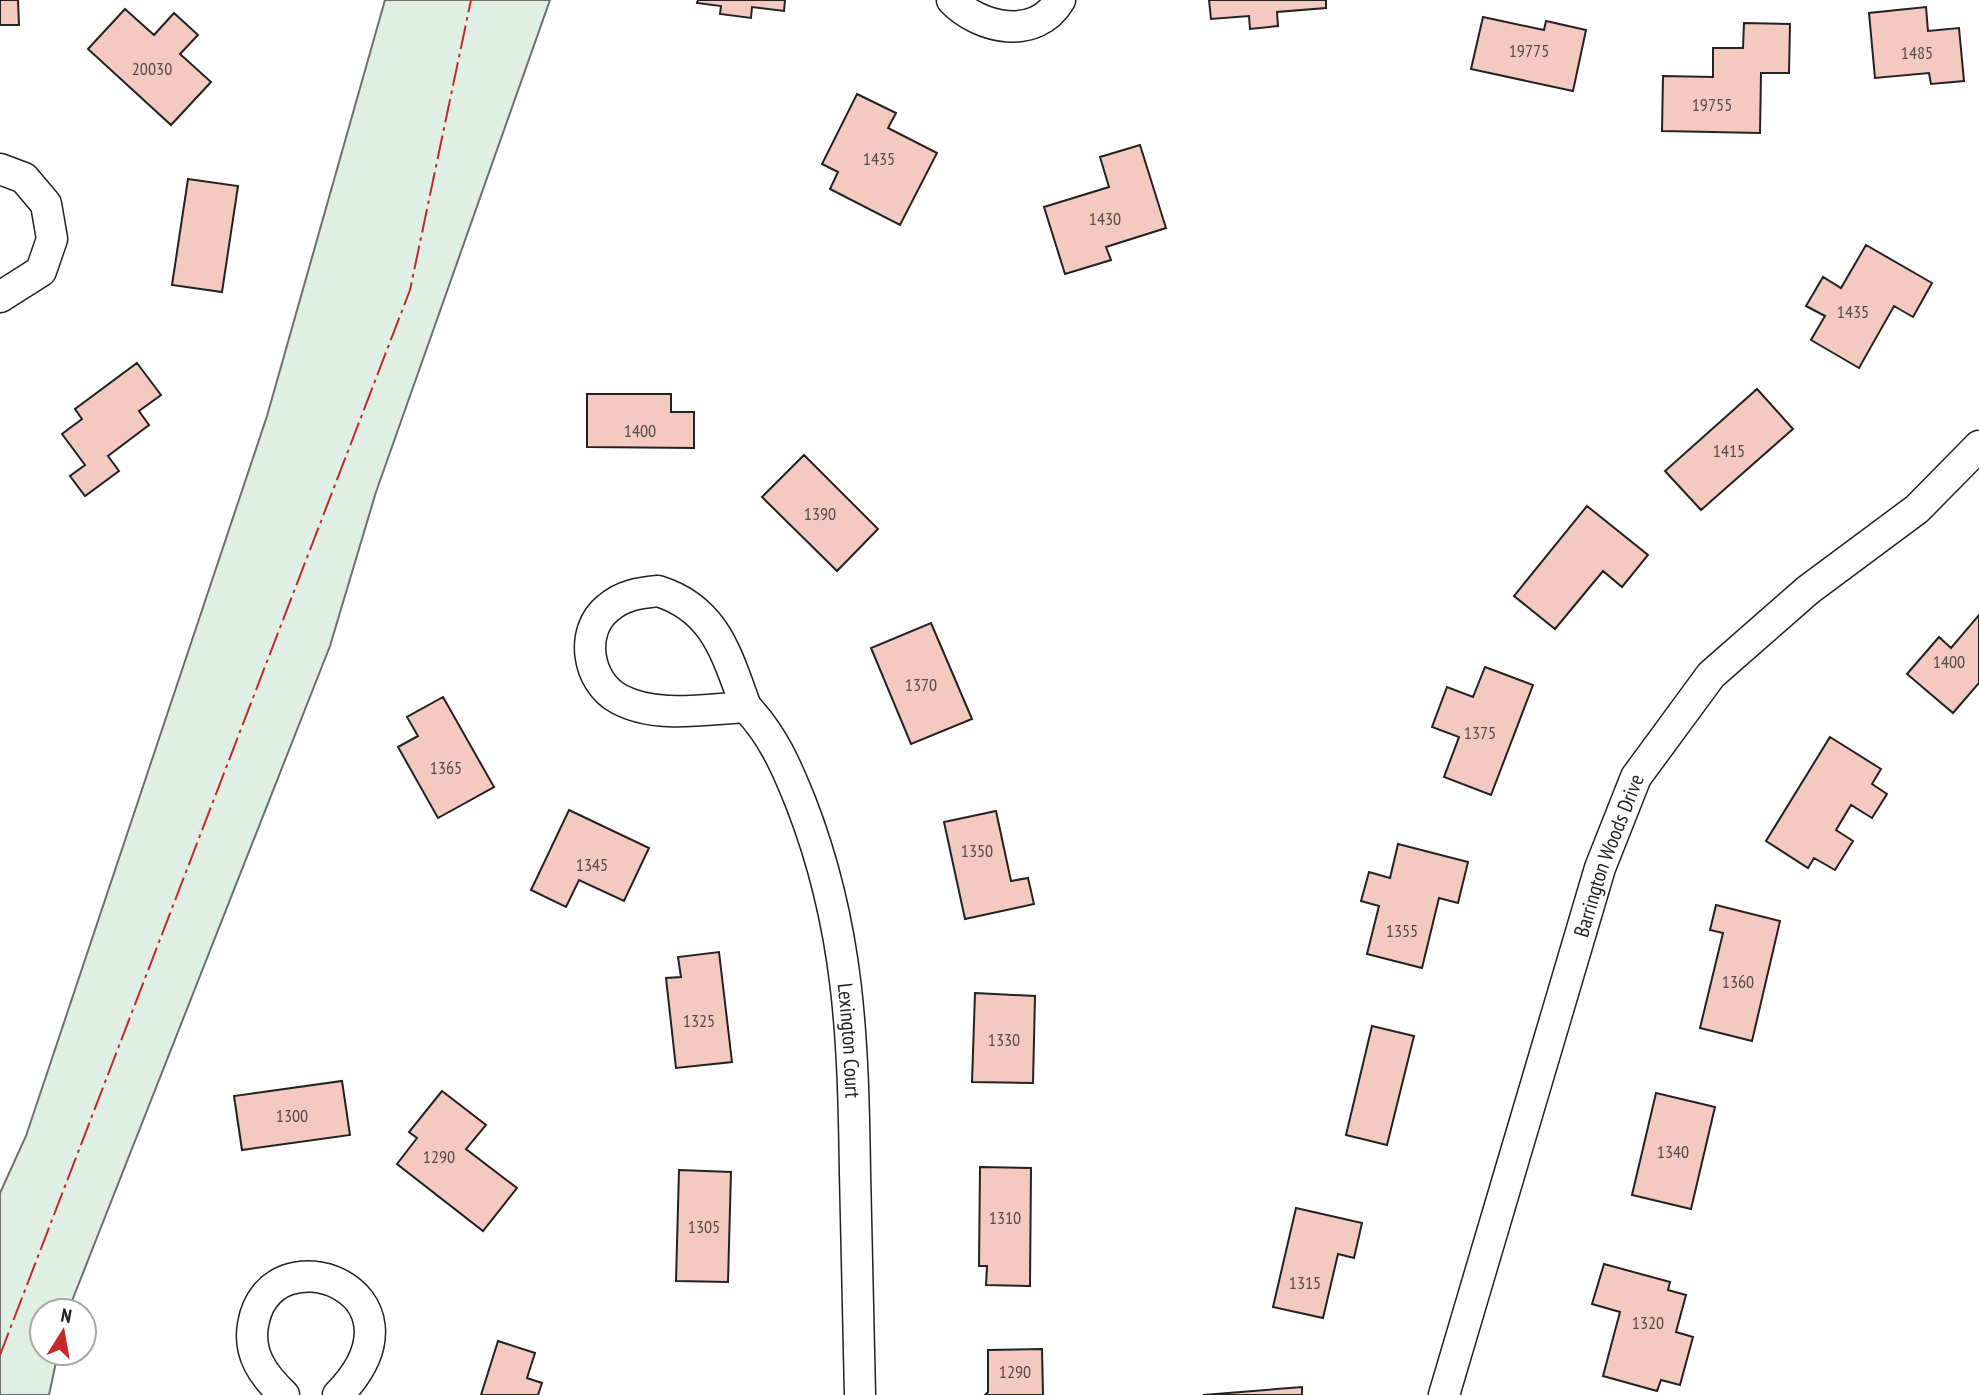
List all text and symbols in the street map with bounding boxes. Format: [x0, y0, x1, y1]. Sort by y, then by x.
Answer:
house number: 19775 [1509, 39, 1549, 62]
house number: 1485 [1901, 41, 1933, 64]
house number: 20030 [132, 57, 172, 80]
house number: 19755 [1692, 93, 1732, 116]
house number: 1435 [863, 147, 895, 170]
house number: 1430 [1089, 207, 1121, 230]
house number: 1435 [1837, 300, 1869, 323]
house number: 1400 [624, 419, 656, 442]
house number: 1415 [1713, 439, 1745, 462]
house number: 1390 [804, 502, 836, 525]
house number: 1400 [1933, 650, 1965, 673]
house number: 1370 [905, 673, 937, 696]
house number: 1375 [1464, 721, 1496, 744]
house number: 1365 [430, 756, 462, 779]
street label: Barrington Woods Drive [1567, 770, 1649, 940]
house number: 1350 [961, 839, 993, 862]
house number: 1345 [576, 853, 608, 876]
house number: 1355 [1386, 919, 1418, 942]
house number: 1360 [1722, 970, 1754, 993]
street label: Lexington Court [832, 982, 867, 1099]
house number: 1325 [683, 1009, 715, 1032]
house number: 1330 [988, 1028, 1020, 1051]
house number: 1300 [276, 1104, 308, 1127]
house number: 1340 [1657, 1140, 1689, 1163]
house number: 1290 [423, 1145, 455, 1168]
house number: 1310 [989, 1206, 1021, 1229]
house number: 1305 [688, 1215, 720, 1238]
house number: 1315 [1289, 1271, 1321, 1294]
north arrow [28, 1297, 98, 1367]
text: N [59, 1303, 74, 1328]
house number: 1320 [1632, 1311, 1664, 1334]
house number: 1290 [999, 1360, 1031, 1383]

